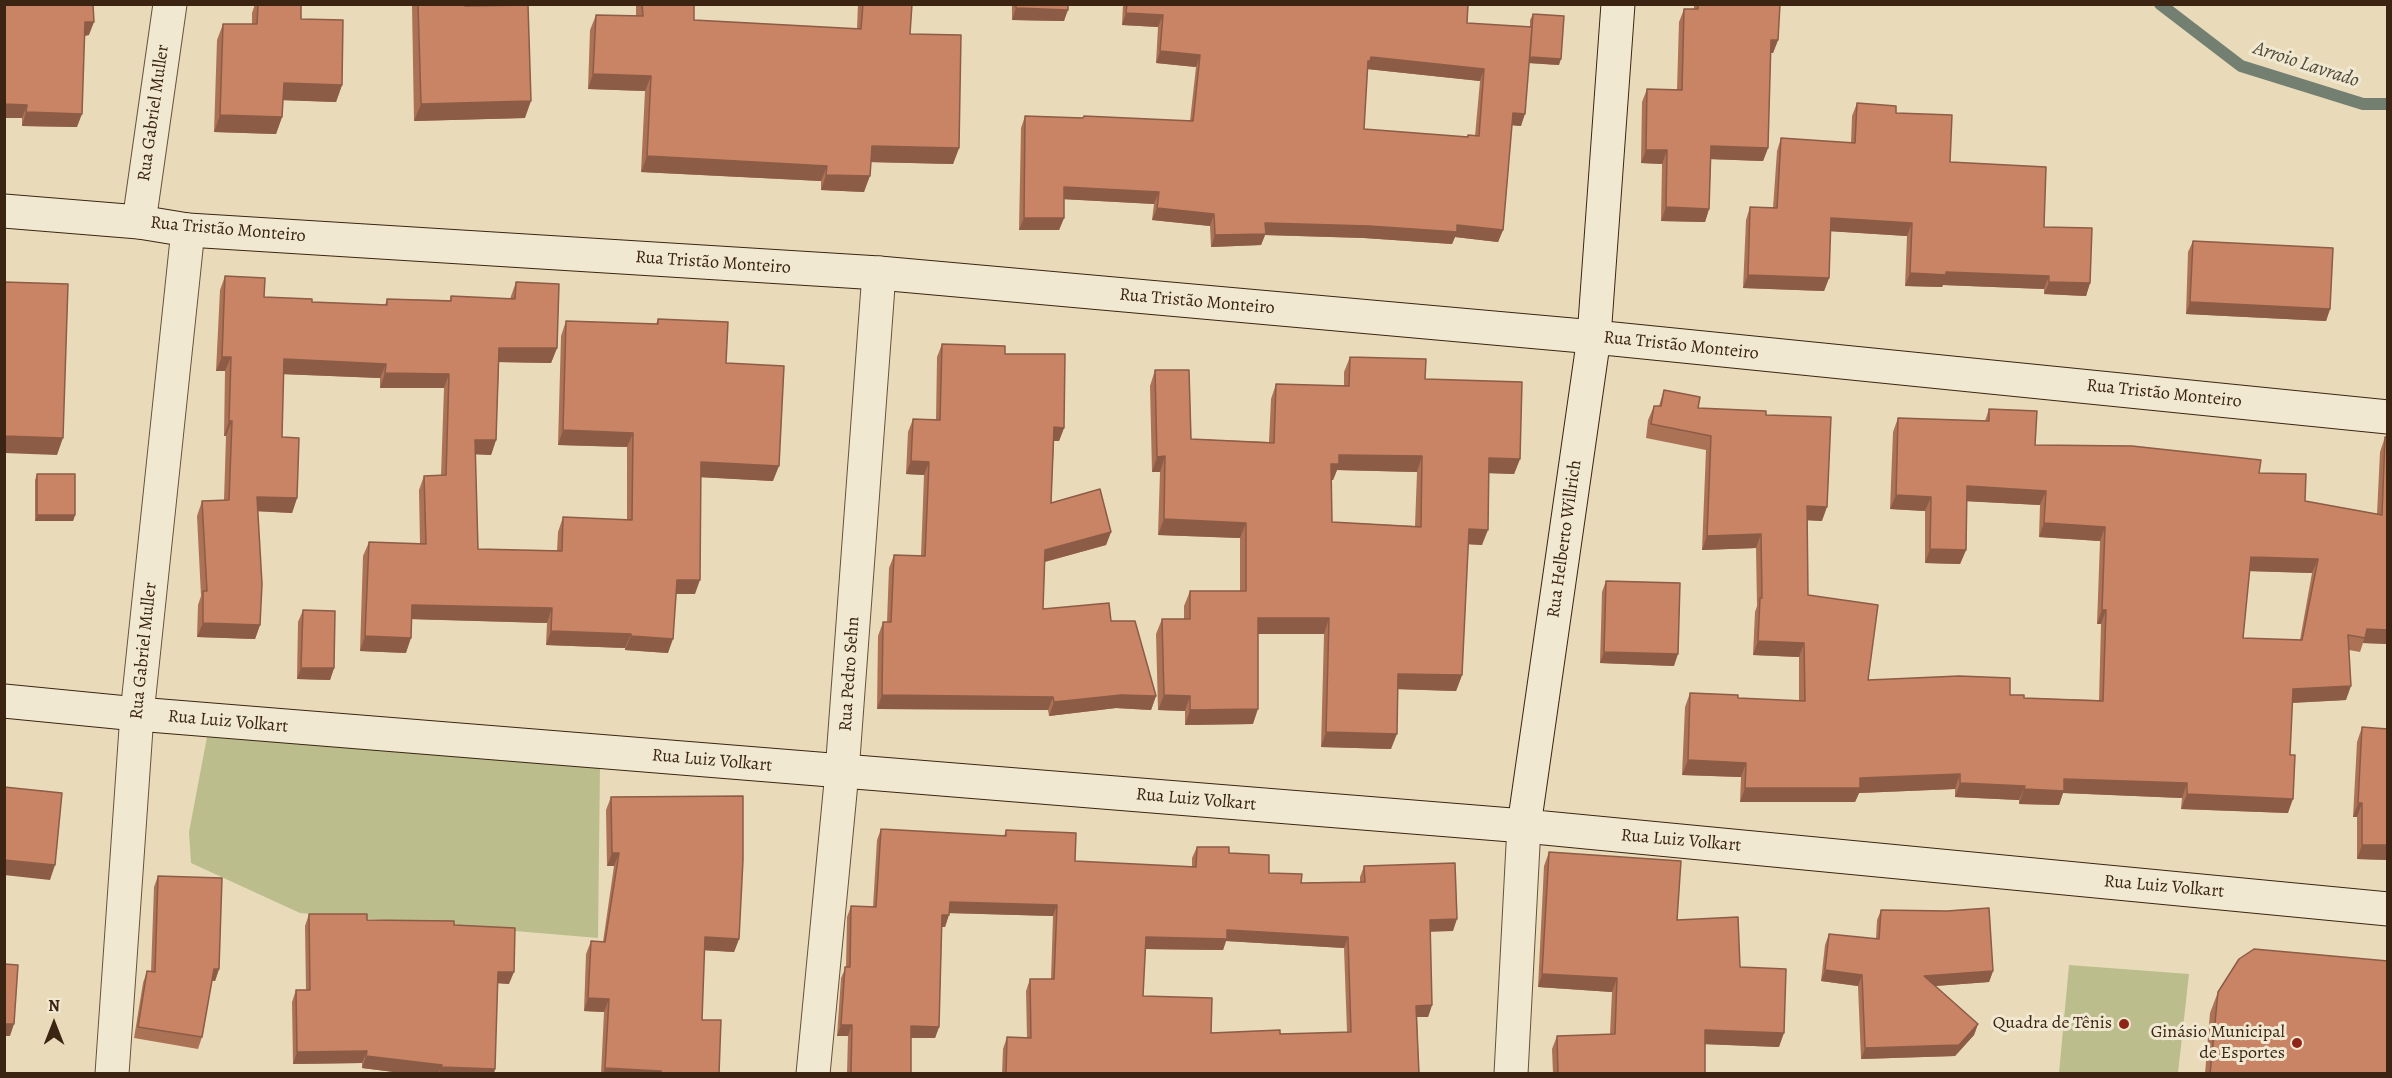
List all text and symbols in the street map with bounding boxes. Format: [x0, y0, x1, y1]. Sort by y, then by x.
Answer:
water label: Arroio Lavrado [2250, 37, 2362, 93]
street label: Rua Gabriel Muller [134, 43, 174, 183]
street label: Rua Tristão Monteiro [149, 212, 307, 248]
street label: Rua Tristão Monteiro [634, 247, 792, 279]
street label: Rua Tristão Monteiro [1118, 284, 1276, 320]
street label: Rua Tristão Monteiro [1602, 327, 1760, 365]
street label: Rua Tristão Monteiro [2085, 375, 2243, 413]
street label: Rua Helberto Willrich [1543, 459, 1587, 619]
street label: Rua Gabriel Muller [126, 581, 162, 721]
street label: Rua Pedro Sehn [835, 616, 865, 732]
street label: Rua Luiz Volkart [167, 706, 289, 738]
street label: Rua Luiz Volkart [651, 745, 773, 777]
street label: Rua Luiz Volkart [1135, 784, 1257, 816]
street label: Rua Luiz Volkart [1620, 825, 1742, 857]
street label: Rua Luiz Volkart [2103, 871, 2225, 903]
north arrow [24, 994, 84, 1054]
text: N [48, 995, 60, 1017]
place label: Quadra de Tênis [1993, 1013, 2112, 1035]
marker: Quadra de Tênis [2117, 1017, 2131, 1031]
place label: Ginásio Municipal de Esportes [2151, 1022, 2285, 1064]
marker: Ginásio Municipal de Esportes [2290, 1036, 2304, 1050]

